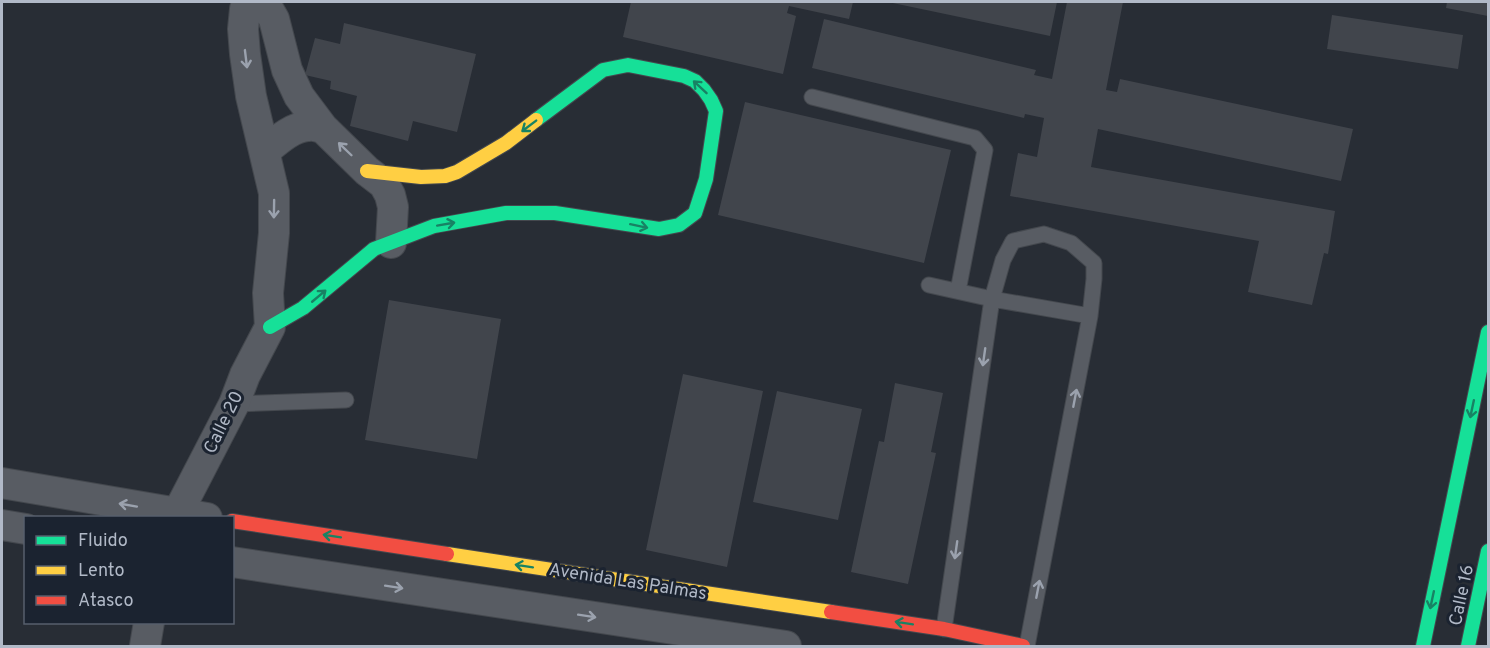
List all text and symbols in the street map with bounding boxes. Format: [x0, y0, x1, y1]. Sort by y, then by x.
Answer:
one-way arrow [241, 49, 252, 69]
one-way arrow [692, 80, 707, 94]
one-way arrow [521, 119, 537, 132]
one-way arrow [338, 142, 353, 156]
one-way arrow [268, 198, 280, 218]
one-way arrow [435, 218, 455, 229]
one-way arrow [628, 221, 648, 232]
one-way arrow [311, 289, 327, 302]
one-way arrow [978, 346, 989, 366]
street label: Calle 20 [199, 387, 249, 458]
one-way arrow [1070, 388, 1081, 408]
one-way arrow [1466, 399, 1477, 419]
one-way arrow [119, 499, 139, 510]
legend [24, 516, 234, 624]
text: Fluido [78, 530, 128, 553]
one-way arrow [322, 531, 342, 542]
one-way arrow [950, 539, 961, 559]
street label: Avenida Las Palmas [547, 559, 708, 606]
text: Lento [78, 560, 124, 583]
one-way arrow [515, 560, 535, 571]
street label: Calle 16 [1445, 563, 1480, 628]
one-way arrow [1033, 580, 1044, 599]
one-way arrow [384, 582, 404, 593]
text: Atasco [78, 590, 134, 613]
one-way arrow [1426, 590, 1437, 610]
one-way arrow [577, 611, 596, 622]
one-way arrow [895, 618, 914, 629]

